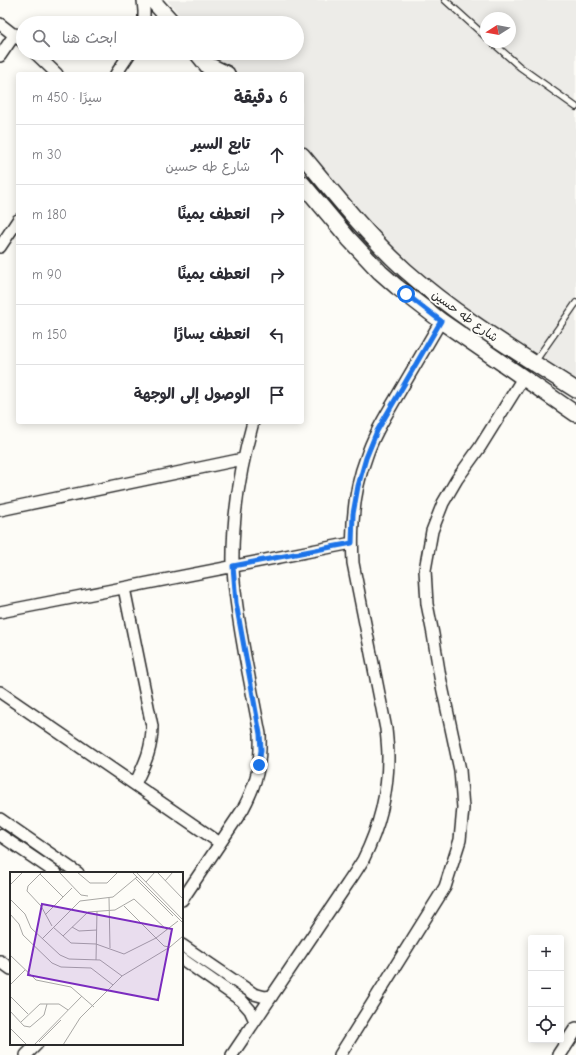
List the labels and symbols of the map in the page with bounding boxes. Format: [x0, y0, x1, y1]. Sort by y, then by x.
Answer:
north arrow [480, 12, 516, 48]
route start [397, 285, 415, 303]
street label: شارع طه حسين [428, 287, 501, 346]
route end [250, 756, 268, 774]
inset map [10, 872, 183, 1045]

